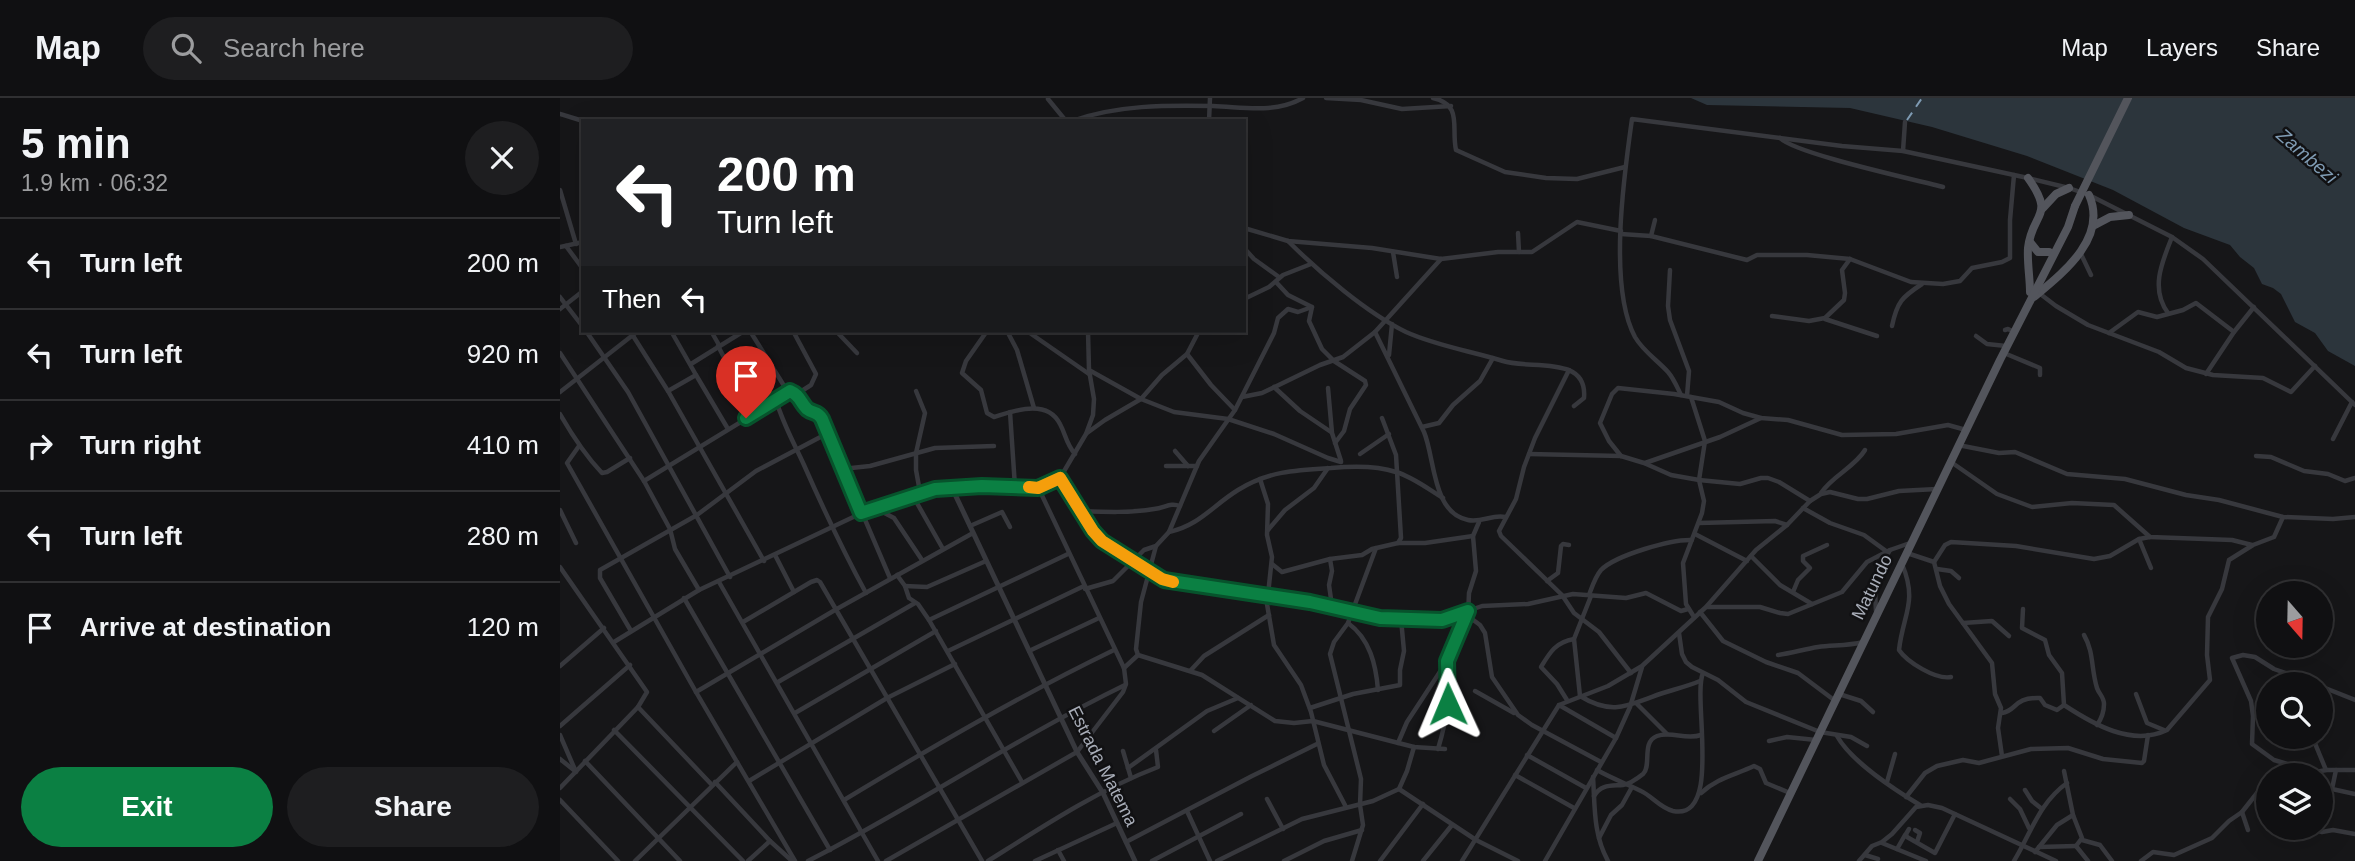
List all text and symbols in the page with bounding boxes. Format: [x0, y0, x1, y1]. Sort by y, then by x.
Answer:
search box [143, 17, 633, 80]
text: Map [35, 29, 101, 66]
icon: search [167, 29, 205, 67]
text: Search here [223, 33, 365, 63]
text: Map [2061, 34, 2108, 61]
text: Layers [2146, 34, 2218, 61]
text: Share [2256, 34, 2320, 61]
text: 5 min [21, 120, 131, 167]
button: close [465, 121, 539, 195]
water label: Zambezi [2272, 124, 2342, 188]
icon: left [602, 147, 693, 238]
text: 200 m [717, 147, 856, 201]
text: 1.9 km · 06:32 [21, 170, 168, 196]
text: Turn left [717, 204, 833, 240]
icon: left [21, 245, 59, 283]
text: Turn left [80, 248, 182, 278]
text: 200 m [467, 248, 539, 278]
icon: left [675, 280, 713, 318]
text: Then [602, 284, 661, 314]
icon: left [21, 336, 59, 374]
text: Turn left [80, 339, 182, 369]
text: 920 m [467, 339, 539, 369]
pin [716, 346, 776, 418]
icon: arrive [727, 357, 765, 395]
icon: right [21, 427, 59, 465]
text: Turn right [80, 430, 201, 460]
text: 410 m [467, 430, 539, 460]
icon: left [21, 518, 59, 556]
text: Turn left [80, 521, 182, 551]
text: 280 m [467, 521, 539, 551]
street label: Matundo [1848, 551, 1896, 623]
north arrow [2256, 581, 2333, 658]
map controls [2256, 581, 2333, 840]
icon: arrive [21, 609, 59, 647]
text: Arrive at destination [80, 612, 331, 642]
text: 120 m [467, 612, 539, 642]
position arrow [1411, 667, 1485, 741]
button: search [2256, 672, 2333, 749]
street label: Estrada Matema [1064, 703, 1142, 830]
button: layers [2256, 763, 2333, 840]
button: Exit [21, 767, 273, 847]
button: Share [287, 767, 539, 847]

